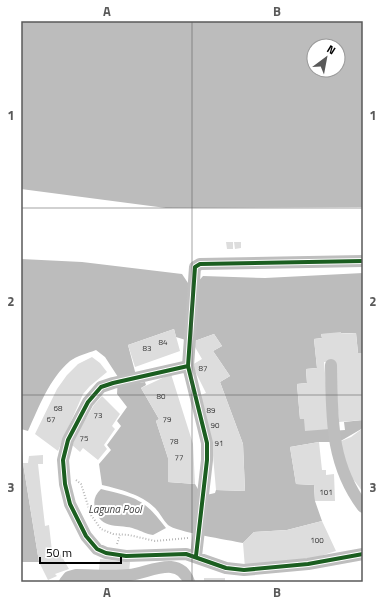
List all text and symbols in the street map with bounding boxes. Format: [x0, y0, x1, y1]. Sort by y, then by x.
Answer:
text: A [103, 1, 111, 21]
text: B [273, 1, 281, 21]
north arrow [306, 38, 346, 78]
text: N [324, 41, 339, 58]
text: 1 [7, 105, 15, 125]
text: 1 [369, 105, 377, 125]
text: 2 [7, 291, 15, 311]
text: 2 [369, 291, 377, 311]
house number: 84 [159, 336, 168, 348]
house number: 83 [143, 342, 151, 354]
house number: 87 [199, 362, 207, 374]
house number: 80 [157, 390, 166, 402]
house number: 68 [54, 402, 63, 414]
house number: 89 [207, 404, 216, 416]
house number: 73 [94, 409, 102, 421]
house number: 67 [47, 413, 55, 425]
house number: 79 [163, 413, 172, 425]
house number: 90 [211, 419, 220, 431]
house number: 75 [80, 432, 89, 444]
house number: 78 [170, 435, 179, 447]
house number: 91 [215, 437, 223, 449]
house number: 77 [175, 451, 183, 463]
text: 3 [7, 477, 15, 497]
text: 3 [369, 477, 377, 497]
house number: 101 [319, 486, 333, 498]
water label: Laguna Pool [88, 501, 143, 517]
house number: 100 [310, 534, 324, 546]
scale bar [40, 539, 121, 565]
text: 50 m [46, 543, 72, 562]
text: A [103, 582, 111, 602]
text: B [273, 582, 281, 602]

